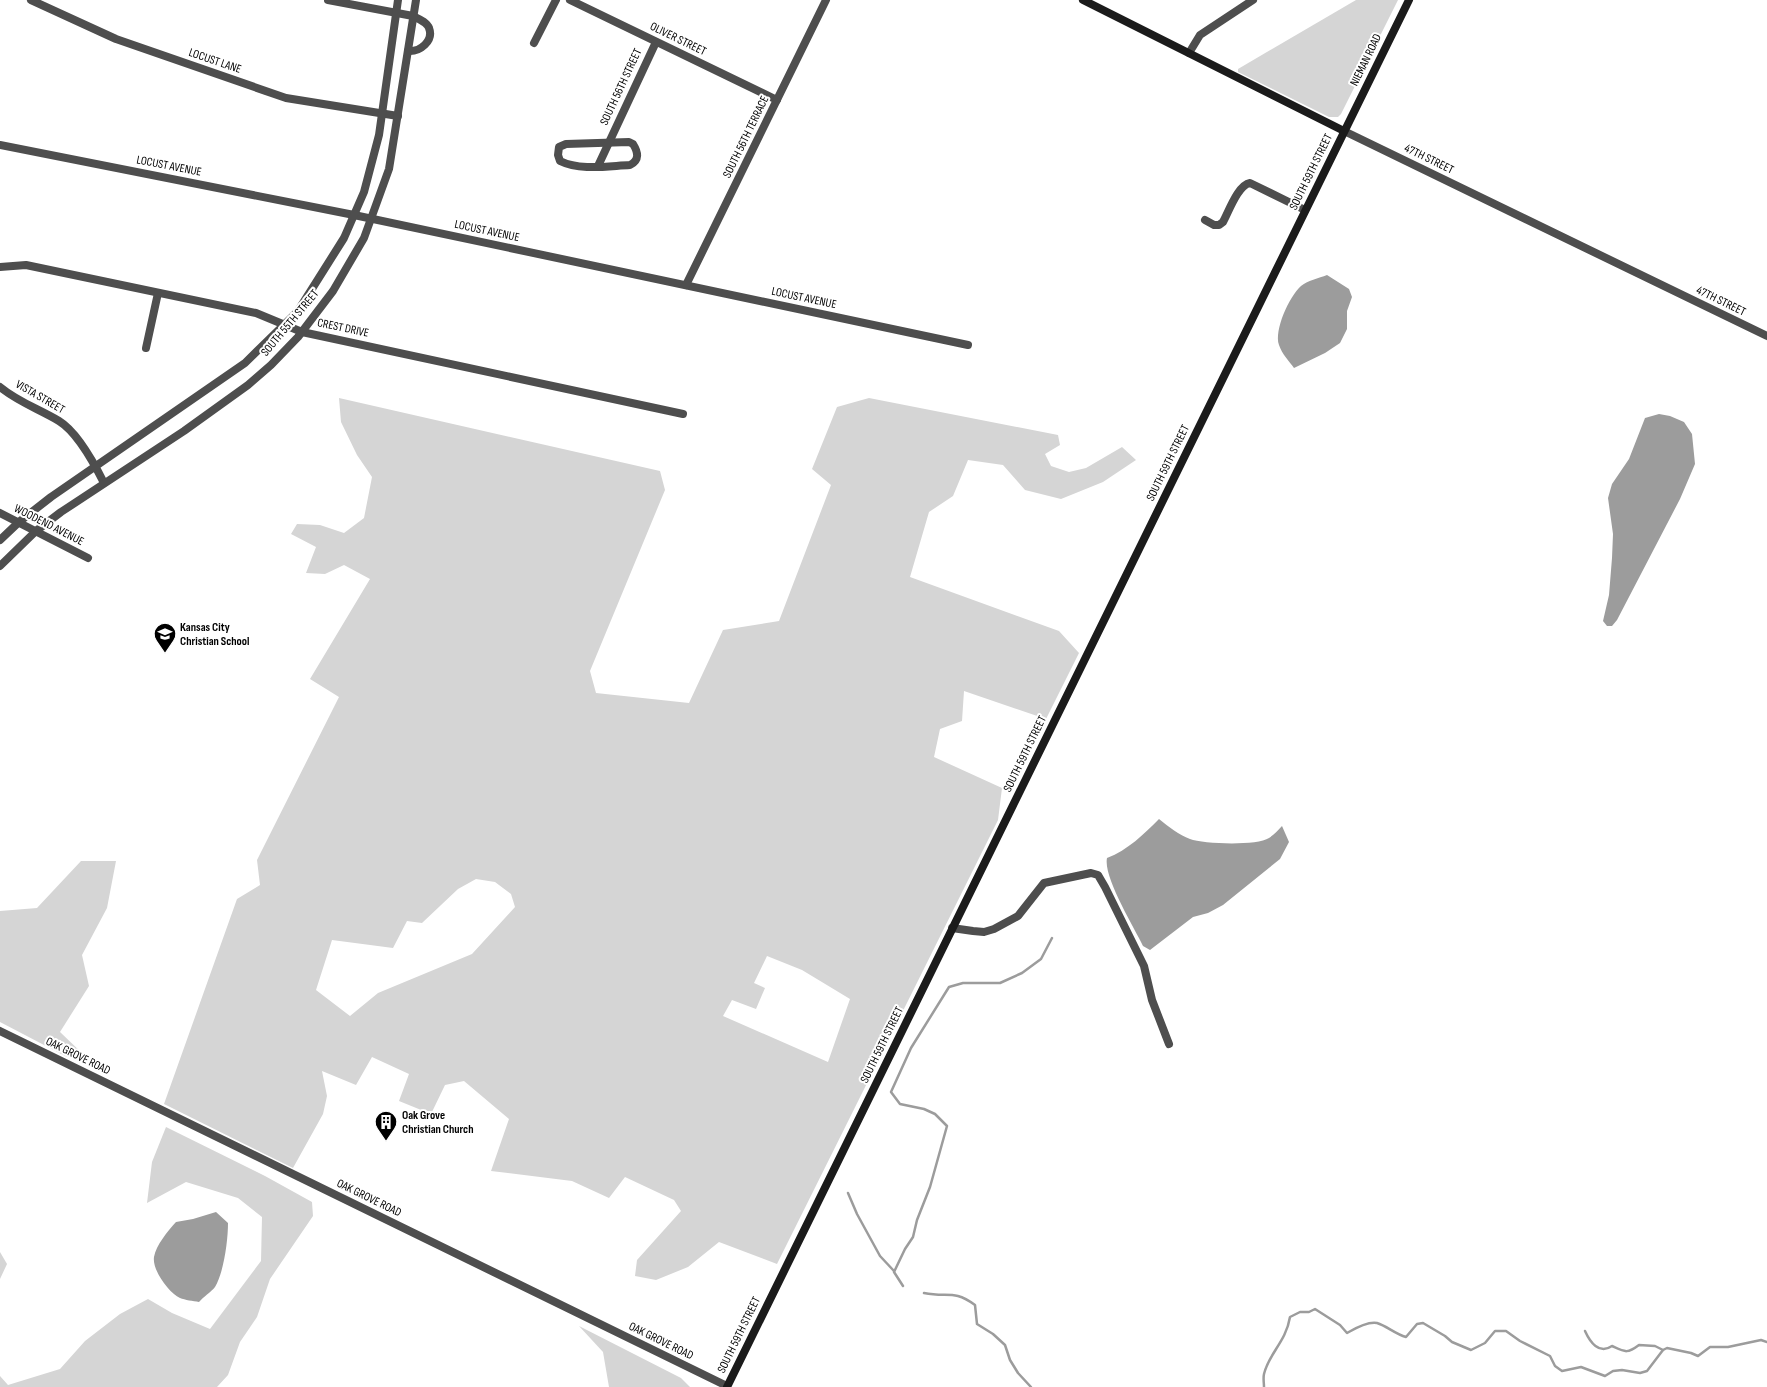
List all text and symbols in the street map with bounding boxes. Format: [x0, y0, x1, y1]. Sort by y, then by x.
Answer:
street label: OLIVER STREET [647, 19, 709, 59]
street label: NIEMAN ROAD [1347, 31, 1385, 89]
street label: LOCUST LANE [187, 45, 243, 77]
street label: SOUTH 56TH STREET [597, 46, 645, 128]
street label: SOUTH 56TH TERRACE [720, 94, 772, 180]
street label: SOUTH 59TH STREET [1286, 131, 1336, 213]
street label: 47TH STREET [1402, 141, 1456, 177]
street label: LOCUST AVENUE [135, 152, 203, 180]
street label: LOCUST AVENUE [453, 217, 521, 245]
street label: 47TH STREET [1694, 283, 1748, 319]
street label: LOCUST AVENUE [770, 284, 838, 312]
street label: SOUTH 55TH STREET [258, 286, 322, 359]
street label: CREST DRIVE [316, 315, 370, 341]
street label: VISTA STREET [13, 377, 67, 417]
street label: SOUTH 59TH STREET [1143, 422, 1193, 504]
street label: WOODEND AVENUE [12, 501, 87, 549]
place label: Kansas City Christian School [180, 620, 249, 649]
school or university icon: Kansas City Christian School [152, 621, 178, 654]
street label: SOUTH 59TH STREET [1000, 713, 1050, 795]
street label: SOUTH 59TH STREET [857, 1004, 907, 1086]
street label: OAK GROVE ROAD [43, 1034, 113, 1078]
place label: Oak Grove Christian Church [402, 1108, 473, 1137]
building icon: Oak Grove Christian Church [373, 1109, 399, 1142]
street label: OAK GROVE ROAD [334, 1176, 404, 1220]
street label: SOUTH 59TH STREET [714, 1294, 764, 1376]
street label: OAK GROVE ROAD [626, 1319, 696, 1363]

